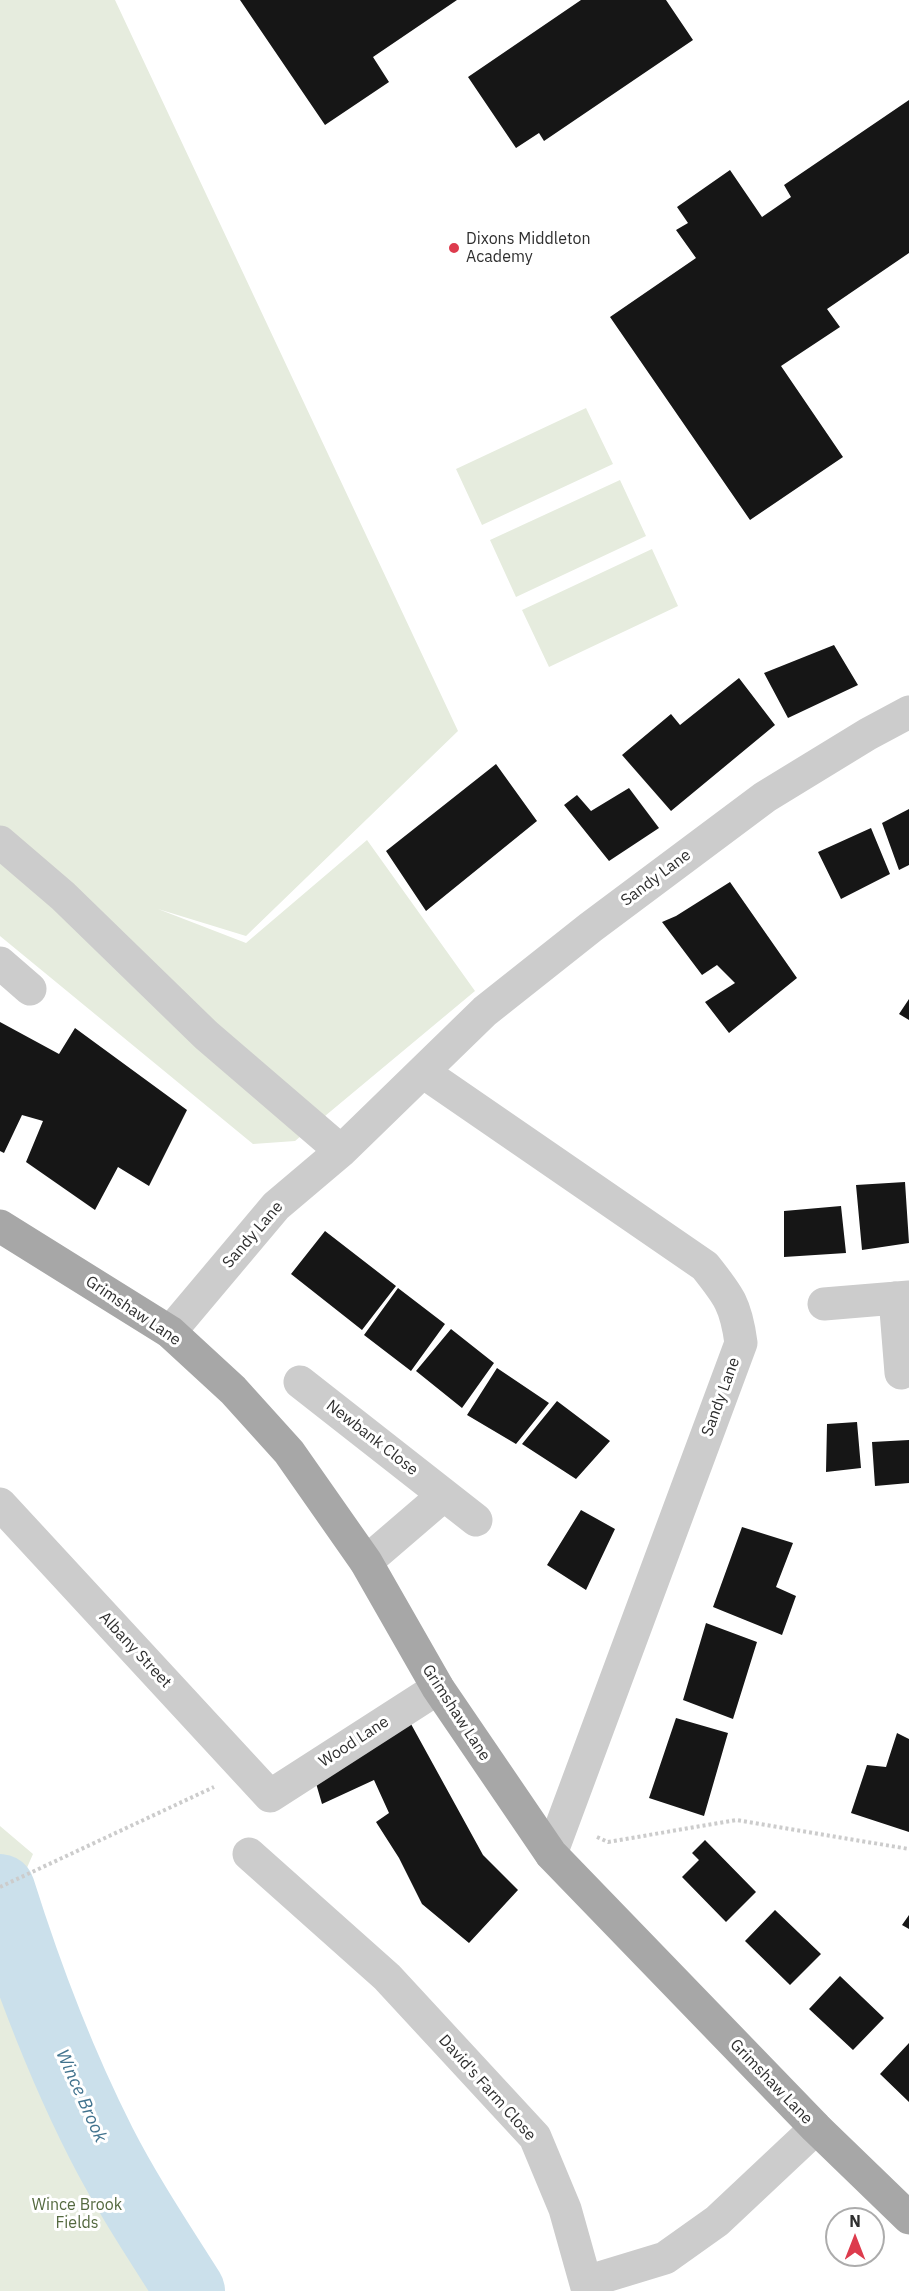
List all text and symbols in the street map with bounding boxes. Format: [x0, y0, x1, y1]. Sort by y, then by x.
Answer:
place label: Dixons Middleton Academy [466, 229, 591, 267]
marker: Dixons Middleton Academy [447, 241, 461, 255]
street label: Sandy Lane [617, 846, 695, 910]
street label: Sandy Lane [219, 1198, 287, 1272]
street label: Grimshaw Lane [82, 1272, 184, 1350]
street label: Sandy Lane [698, 1355, 744, 1439]
street label: Newbank Close [322, 1396, 422, 1480]
street label: Albany Street [95, 1608, 175, 1692]
street label: Grimshaw Lane [418, 1661, 494, 1765]
street label: Wood Lane [315, 1712, 393, 1772]
street label: David's Farm Close [434, 2031, 540, 2145]
street label: Grimshaw Lane [726, 2035, 816, 2129]
water label: Wince Brook [51, 2046, 111, 2146]
park label: Wince Brook Fields [32, 2195, 122, 2233]
north arrow [825, 2207, 885, 2267]
text: N [849, 2211, 861, 2231]

